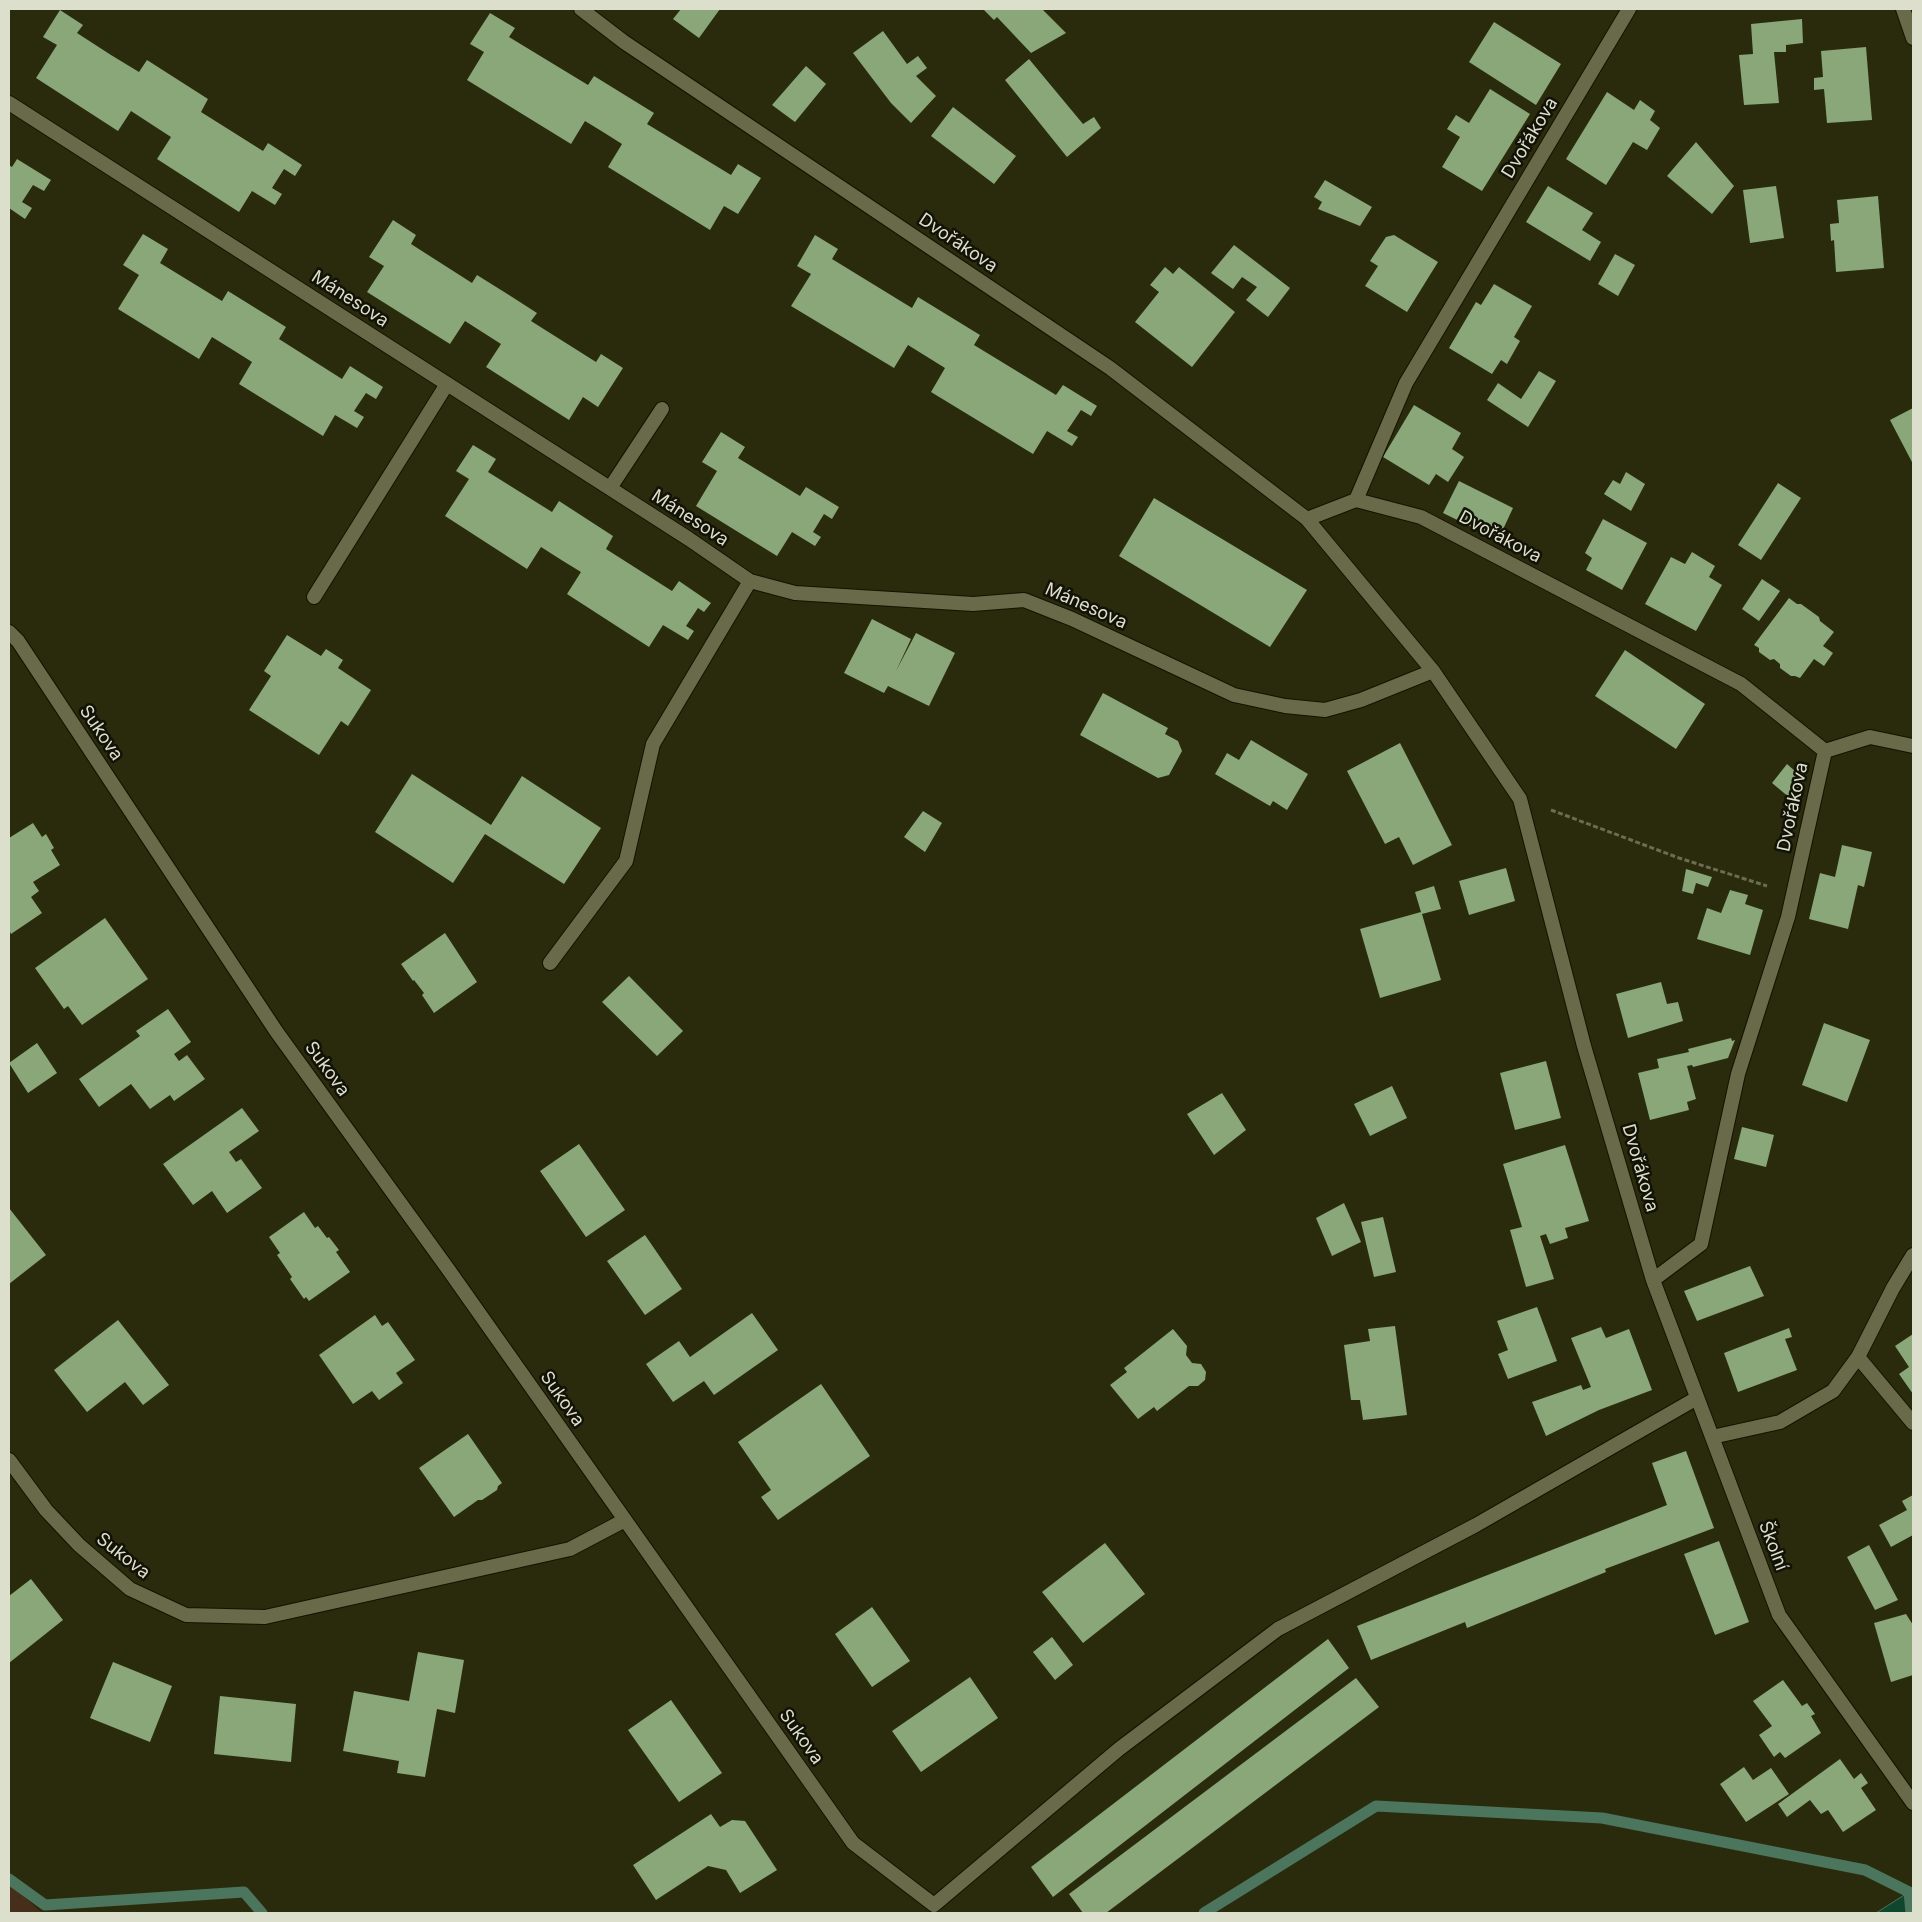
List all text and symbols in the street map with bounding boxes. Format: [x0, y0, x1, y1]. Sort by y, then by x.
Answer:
street label: Dvořákova [1497, 94, 1563, 182]
street label: Dvořákova [914, 209, 1002, 277]
street label: Mánesova [307, 266, 393, 332]
street label: Mánesova [647, 485, 733, 551]
street label: Dvořákova [1455, 506, 1545, 568]
street label: Mánesova [1042, 578, 1130, 634]
street label: Sukova [75, 701, 127, 765]
street label: Dvořákova [1773, 761, 1813, 853]
street label: Sukova [300, 1037, 354, 1101]
street label: Dvořákova [1617, 1122, 1663, 1214]
street label: Sukova [535, 1367, 589, 1431]
street label: Školní [1754, 1518, 1792, 1574]
street label: Sukova [92, 1528, 154, 1584]
street label: Sukova [774, 1705, 828, 1769]

